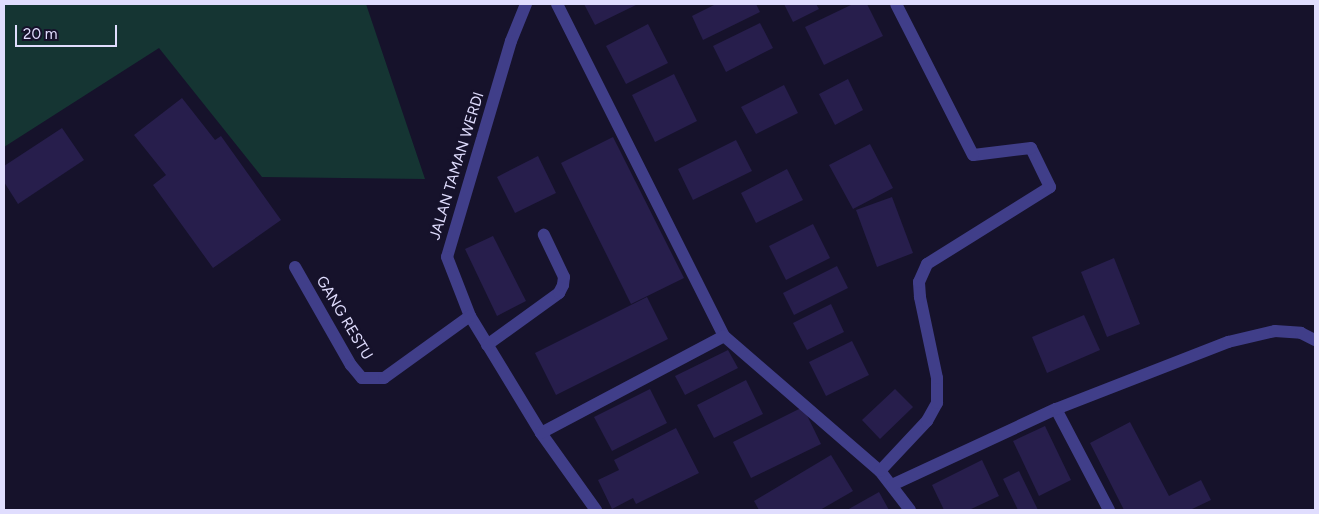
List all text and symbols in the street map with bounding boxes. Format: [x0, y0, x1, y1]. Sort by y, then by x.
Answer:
scale bar [18, 15, 120, 47]
text: 20 m [23, 25, 57, 43]
street label: JALAN TAMAN WERDI [426, 90, 488, 242]
street label: GANG RESTU [312, 273, 376, 363]

